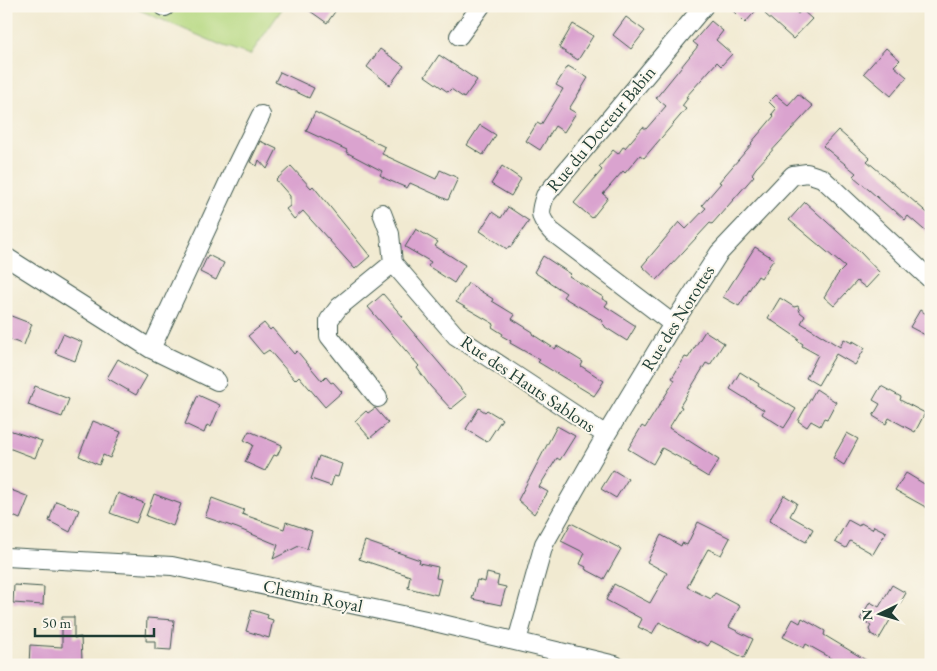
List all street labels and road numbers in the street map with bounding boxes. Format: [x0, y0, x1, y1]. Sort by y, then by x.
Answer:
street label: Rue du Docteur Babin [541, 61, 660, 196]
street label: Rue des Norottes [636, 260, 719, 375]
street label: Rue des Hauts Sablons [456, 330, 600, 437]
street label: Chemin Royal [261, 574, 365, 617]

